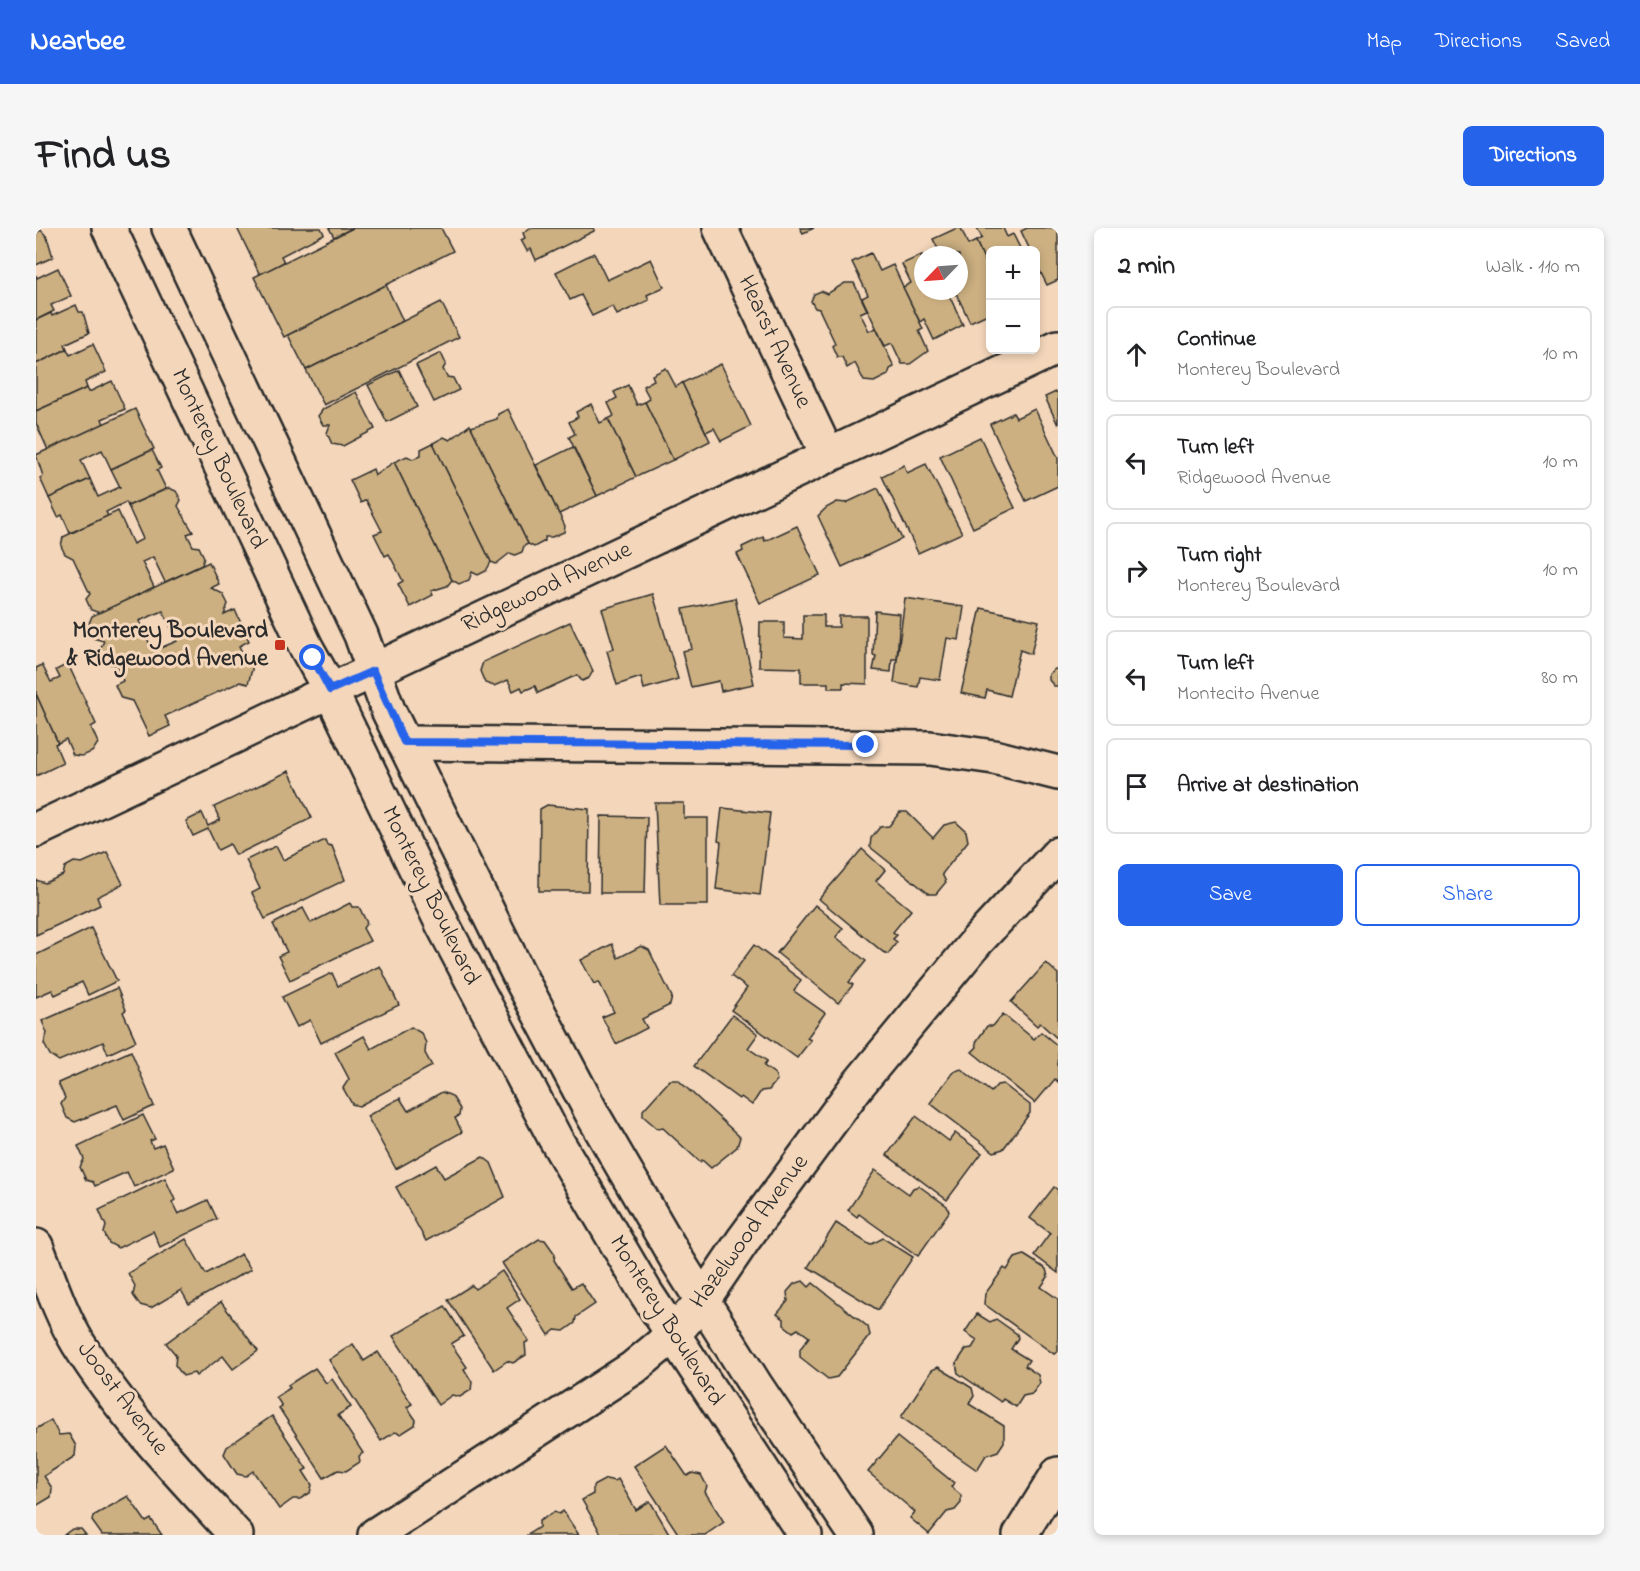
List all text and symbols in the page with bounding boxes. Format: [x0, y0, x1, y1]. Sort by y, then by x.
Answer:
text: Nearbee [30, 22, 125, 63]
text: Map [1366, 27, 1402, 57]
text: Directions [1435, 27, 1522, 57]
text: Saved [1555, 27, 1610, 57]
text: Find us [36, 126, 171, 187]
button: Directions [1463, 126, 1604, 186]
north arrow [914, 246, 968, 300]
map controls [986, 246, 1040, 354]
button: + [986, 246, 1040, 300]
text: 2 min [1118, 248, 1175, 286]
text: Walk · 110 m [1485, 253, 1580, 282]
street label: Hearst Avenue [728, 270, 820, 414]
button: − [986, 300, 1040, 354]
text: Continue [1177, 324, 1256, 356]
icon: ahead [1120, 338, 1153, 371]
text: 10 m [1542, 340, 1578, 369]
text: Monterey Boulevard [1177, 356, 1340, 385]
street label: Monterey Boulevard [160, 363, 275, 556]
text: Turn left [1177, 432, 1254, 464]
icon: left [1120, 446, 1153, 479]
text: 10 m [1542, 448, 1578, 477]
text: Ridgewood Avenue [1177, 464, 1331, 493]
street label: Ridgewood Avenue [456, 533, 638, 643]
text: Turn right [1177, 540, 1262, 572]
icon: right [1120, 554, 1153, 587]
text: 10 m [1542, 556, 1578, 585]
text: Monterey Boulevard [1177, 572, 1340, 601]
place label: Monterey Boulevard & Ridgewood Avenue [66, 614, 269, 678]
marker: Monterey Boulevard & Ridgewood Avenue [273, 638, 287, 652]
route start [299, 644, 325, 670]
text: Turn left [1177, 648, 1254, 680]
icon: left [1120, 662, 1153, 695]
text: 80 m [1541, 664, 1578, 693]
text: Montecito Avenue [1177, 680, 1319, 709]
route end [852, 731, 878, 757]
icon: arrive [1120, 770, 1153, 803]
text: Arrive at destination [1177, 770, 1359, 802]
street label: Monterey Boulevard [371, 800, 489, 992]
button: Save [1118, 864, 1343, 926]
button: Share [1355, 864, 1580, 926]
street label: Hazelwood Avenue [682, 1147, 818, 1317]
street label: Monterey Boulevard [599, 1229, 733, 1414]
street label: Joost Avenue [67, 1335, 177, 1464]

